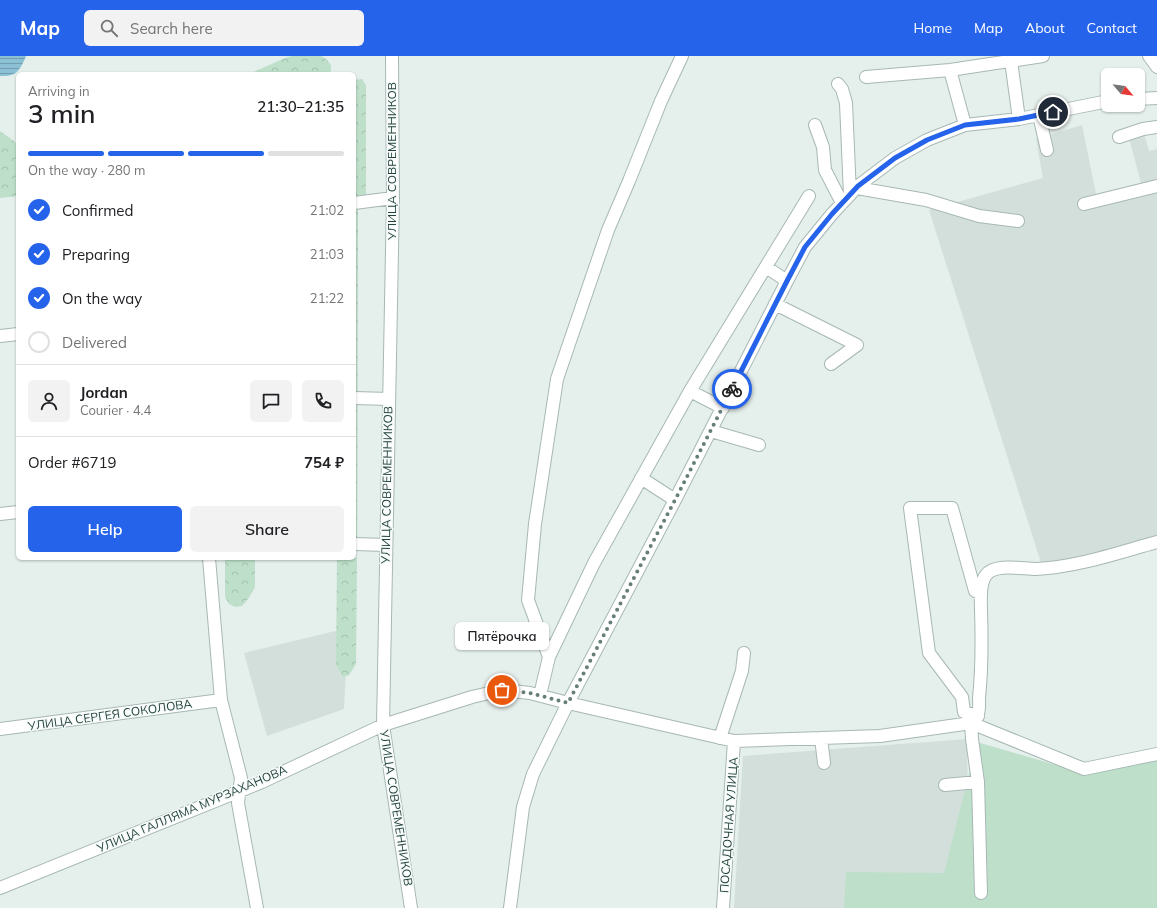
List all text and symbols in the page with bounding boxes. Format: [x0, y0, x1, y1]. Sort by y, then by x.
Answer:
search box [84, 10, 364, 46]
text: Map [20, 16, 60, 40]
icon: search [98, 17, 120, 39]
text: Search here [130, 19, 213, 38]
text: Home [913, 19, 952, 37]
text: Map [974, 19, 1003, 37]
text: About [1025, 19, 1065, 37]
text: Contact [1087, 19, 1137, 37]
north arrow [1101, 68, 1145, 112]
map controls [1101, 68, 1145, 112]
street label: УЛИЦА СОВРЕМЕННИКОВ [384, 82, 399, 241]
text: Arriving in [28, 83, 90, 99]
pin [1036, 95, 1070, 129]
text: 3 min [28, 97, 96, 130]
text: 21:30–21:35 [257, 97, 344, 116]
icon: home [1042, 101, 1064, 123]
text: On the way · 280 m [28, 162, 145, 178]
icon: check [28, 199, 50, 221]
text: Confirmed [62, 201, 133, 220]
text: 21:02 [310, 202, 344, 218]
icon: check [28, 243, 50, 265]
text: Preparing [62, 245, 130, 264]
text: 21:03 [310, 246, 344, 262]
icon: check [28, 287, 50, 309]
text: On the way [62, 289, 142, 308]
text: 21:22 [310, 290, 344, 306]
text: Delivered [62, 333, 127, 352]
courier [712, 369, 752, 409]
icon: bike [721, 378, 743, 400]
button: person [28, 380, 70, 422]
button: chat [250, 380, 292, 422]
button: phone [302, 380, 344, 422]
text: Jordan [80, 383, 128, 402]
text: Courier · 4.4 [80, 402, 151, 418]
street label: УЛИЦА СОВРЕМЕННИКОВ [378, 406, 395, 565]
text: Order #6719 [28, 453, 116, 472]
text: 754 ₽ [304, 453, 344, 472]
button: Help [28, 506, 182, 552]
button: Share [190, 506, 344, 552]
callout: Пятёрочка [455, 622, 549, 650]
text: Пятёрочка [467, 628, 537, 644]
pin [485, 673, 519, 707]
icon: bag [491, 679, 513, 701]
street label: УЛИЦА СЕРГЕЯ СОКОЛОВА [26, 696, 193, 734]
street label: УЛИЦА СОВРЕМЕННИКОВ [377, 728, 416, 887]
street label: ПОСАДОЧНАЯ УЛИЦА [716, 756, 741, 894]
street label: УЛИЦА ГАЛЛЯМА МУРЗАХАНОВА [94, 762, 289, 856]

